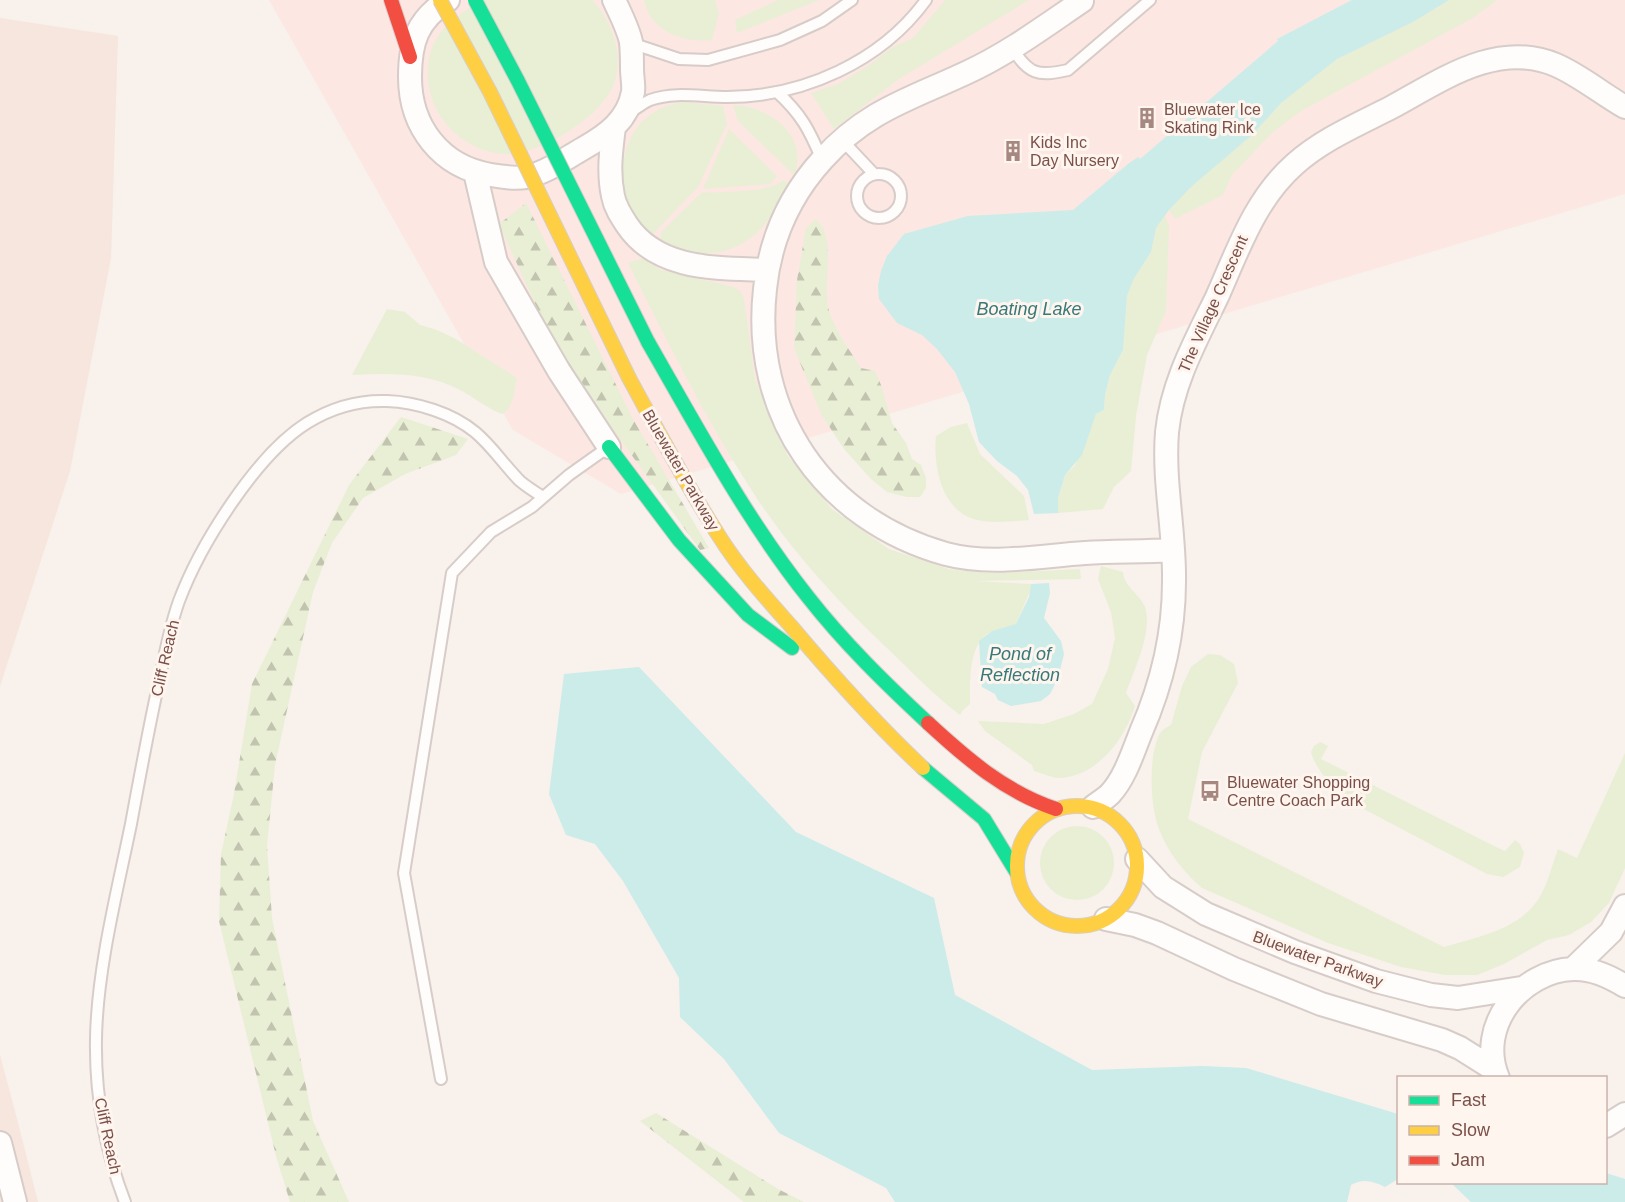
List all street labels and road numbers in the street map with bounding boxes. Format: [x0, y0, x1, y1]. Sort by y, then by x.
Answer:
street label: The Village Crescent [1175, 232, 1251, 375]
street label: Bluewater Parkway [639, 406, 723, 534]
street label: Cliff Reach [148, 618, 182, 698]
street label: Bluewater Parkway [1251, 928, 1385, 990]
street label: Cliff Reach [92, 1096, 124, 1176]

